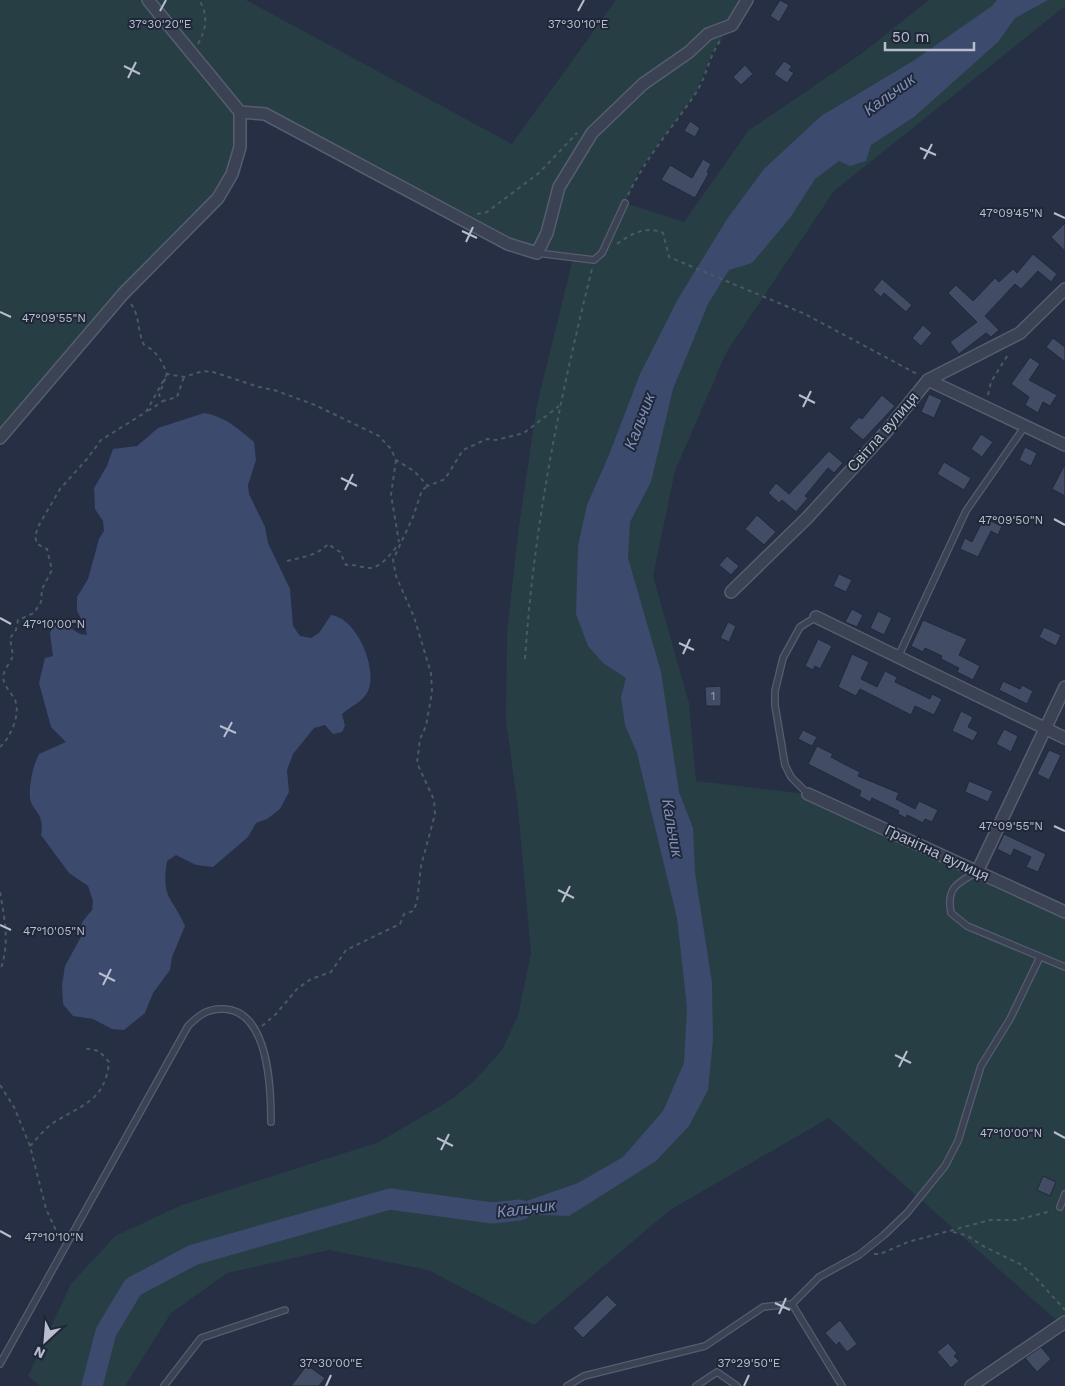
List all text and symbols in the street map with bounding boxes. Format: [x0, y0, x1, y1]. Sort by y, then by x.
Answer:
text: 37°30'20"E [129, 17, 192, 31]
text: 37°30'10"E [548, 17, 609, 31]
scale bar [885, 20, 974, 52]
text: 50 m [892, 28, 929, 46]
water label: Кальчик [860, 69, 920, 119]
text: 47°09'45"N [979, 206, 1043, 220]
text: 47°09'55"N [22, 311, 86, 325]
water label: Кальчик [620, 389, 659, 452]
street label: Світла вулиця [844, 389, 922, 475]
text: 47°09'50"N [979, 513, 1043, 527]
text: 47°10'00"N [23, 617, 85, 631]
house number: 1 [711, 689, 715, 703]
water label: Кальчик [658, 797, 687, 860]
text: 47°09'55"N [979, 819, 1043, 833]
street label: Гранітна вулиця [882, 821, 992, 885]
text: 47°10'05"N [23, 924, 85, 938]
text: 47°10'00"N [980, 1126, 1042, 1140]
water label: Кальчик [496, 1195, 558, 1222]
text: 47°10'10"N [24, 1230, 84, 1244]
north arrow [20, 1316, 70, 1366]
text: N [31, 1343, 47, 1362]
text: 37°30'00"E [299, 1356, 363, 1370]
text: 37°29'50"E [718, 1356, 781, 1370]

